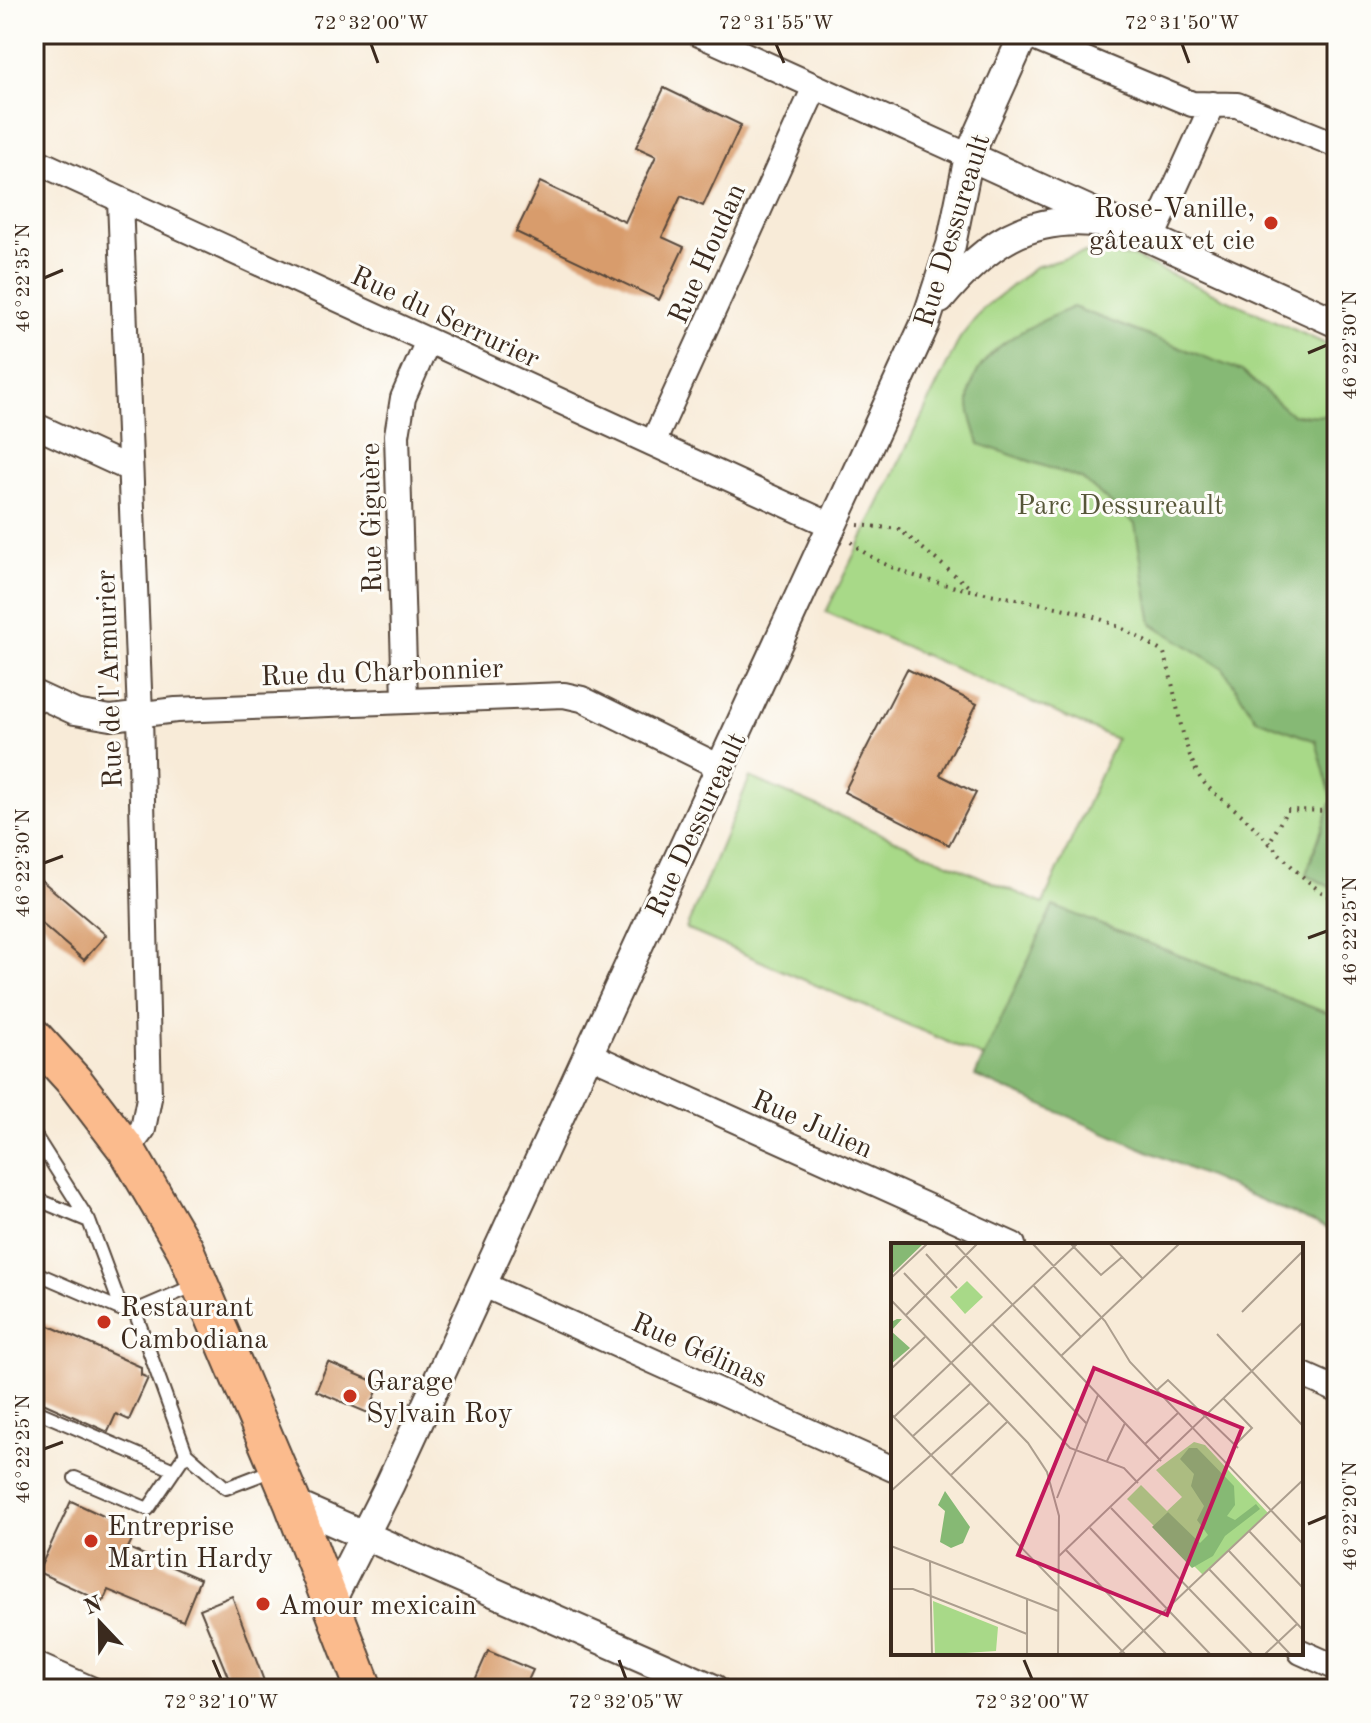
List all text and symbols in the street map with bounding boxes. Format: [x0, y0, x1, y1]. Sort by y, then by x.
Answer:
text: 72°32'00"W [313, 14, 429, 34]
text: 72°31'55"W [718, 14, 834, 34]
text: 72°31'50"W [1124, 14, 1240, 34]
street label: Rue Dessureault [911, 131, 997, 331]
street label: Rue Houdan [665, 180, 752, 329]
place label: Rose-Vanille, gâteaux et cie [1089, 196, 1255, 256]
marker: Rose-Vanille, gâteaux et cie [1262, 214, 1280, 232]
text: 46°22'35"N [14, 223, 34, 333]
street label: Rue du Serrurier [346, 263, 543, 375]
text: 46°22'30"N [1341, 290, 1361, 400]
street label: Rue Giguère [358, 442, 388, 594]
park label: Parc Dessureault [1016, 493, 1224, 521]
street label: Rue de l'Armurier [93, 569, 129, 789]
street label: Rue du Charbonnier [260, 656, 504, 692]
street label: Rue Dessureault [643, 729, 753, 922]
text: 46°22'30"N [14, 808, 34, 918]
text: 46°22'25"N [1341, 876, 1361, 986]
street label: Rue Julien [747, 1087, 876, 1165]
inset map [891, 1243, 1303, 1655]
place label: Restaurant Cambodiana [120, 1295, 268, 1355]
street label: Rue Gélinas [627, 1309, 771, 1394]
marker: Restaurant Cambodiana [95, 1313, 113, 1331]
place label: Garage Sylvain Roy [366, 1369, 513, 1429]
marker: Garage Sylvain Roy [341, 1387, 359, 1405]
text: 46°22'25"N [14, 1394, 34, 1504]
text: 46°22'20"N [1341, 1461, 1361, 1571]
place label: Entreprise Martin Hardy [107, 1514, 273, 1574]
marker: Entreprise Martin Hardy [82, 1532, 100, 1550]
north arrow [60, 1583, 140, 1663]
text: N [81, 1593, 105, 1620]
place label: Amour mexicain [279, 1593, 477, 1621]
marker: Amour mexicain [254, 1595, 272, 1613]
text: 72°32'10"W [163, 1693, 279, 1713]
text: 72°32'05"W [568, 1693, 684, 1713]
text: 72°32'00"W [974, 1693, 1090, 1713]

